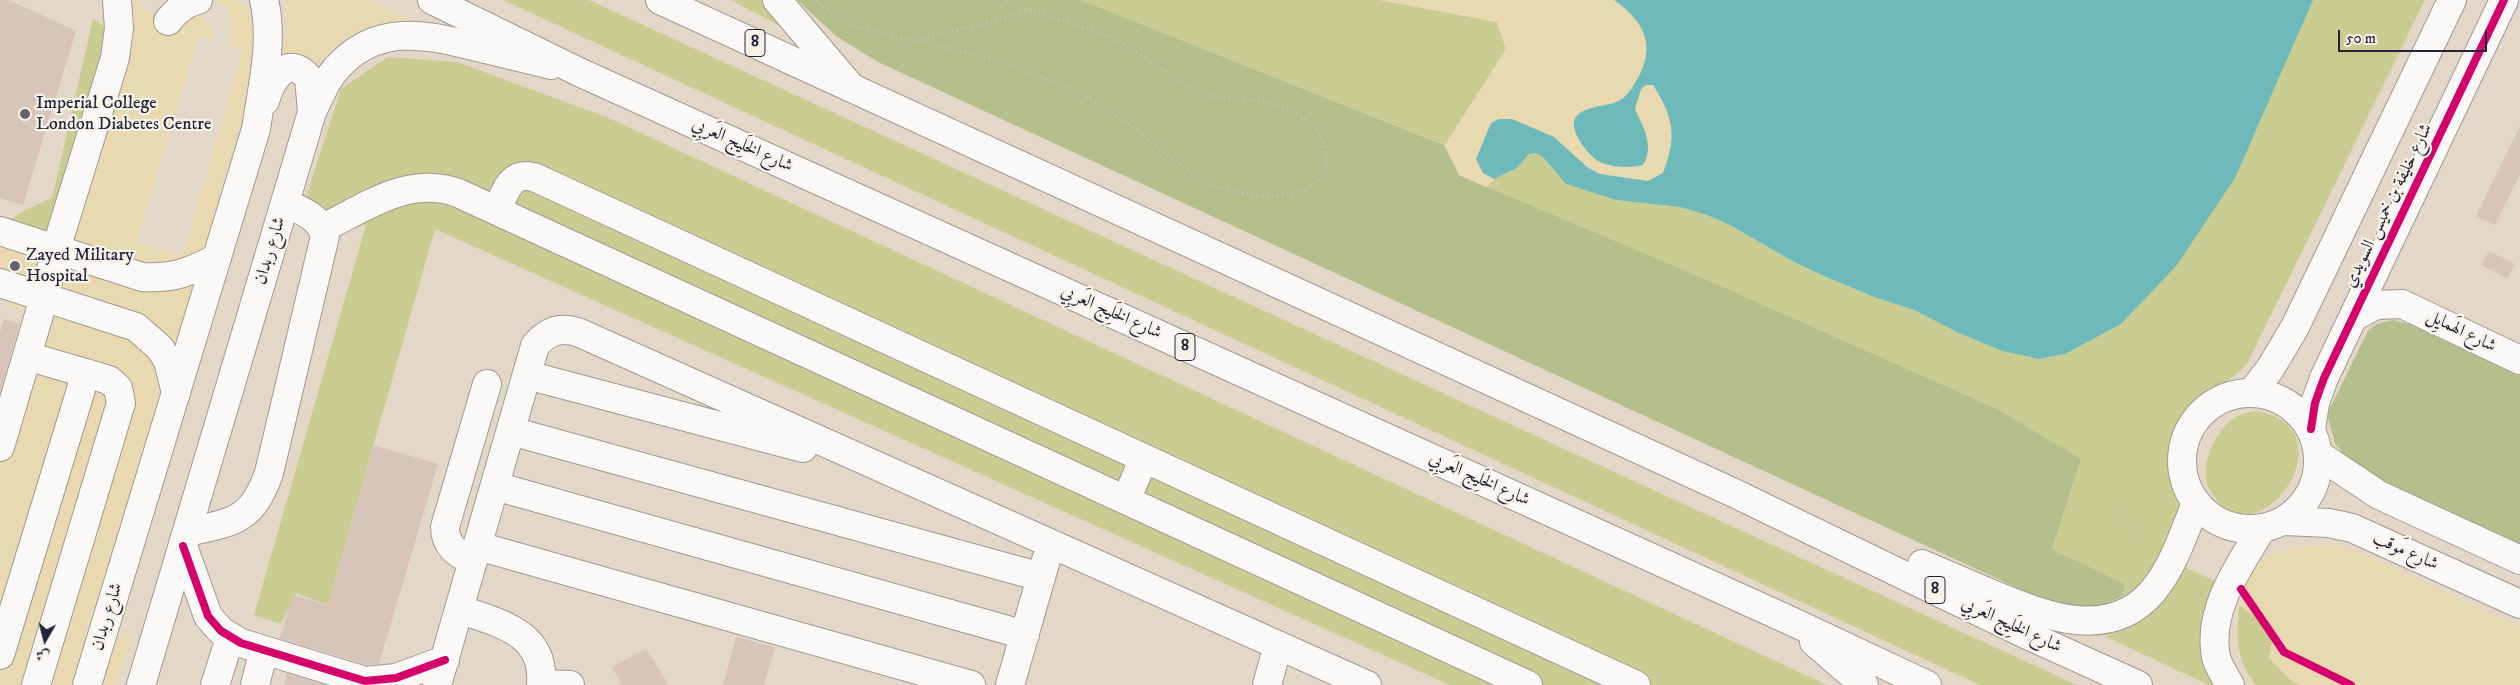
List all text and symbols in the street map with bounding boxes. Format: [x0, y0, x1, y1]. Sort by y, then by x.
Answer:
scale bar [2340, 20, 2489, 52]
road number: 8 [745, 29, 765, 56]
text: 50 m [2346, 29, 2376, 48]
place label: Imperial College London Diabetes Centre [36, 93, 211, 136]
marker: Imperial College London Diabetes Centre [18, 107, 32, 121]
street label: شارع الخَلِيج العَربِي [688, 114, 796, 178]
street label: شارع خليفة بن خميس السويدي [2340, 120, 2438, 292]
street label: شارع ربدان [250, 215, 292, 287]
place label: Zayed Military Hospital [26, 245, 134, 288]
marker: Zayed Military Hospital [8, 259, 22, 273]
street label: شارع الخَلِيج العَربِي [1057, 281, 1165, 345]
street label: شارع الهَمايِل [2423, 306, 2499, 358]
road number: 8 [1175, 334, 1195, 361]
street label: شارع الخَلِيج العَربِي [1425, 448, 1533, 512]
street label: شارع مَوقب [2369, 528, 2441, 576]
road number: 8 [1925, 576, 1945, 604]
street label: شارع ربدان [87, 581, 129, 653]
street label: شارع الخَلِيج العَربِي [1957, 593, 2065, 659]
north arrow [20, 615, 70, 665]
text: ش [35, 645, 51, 665]

